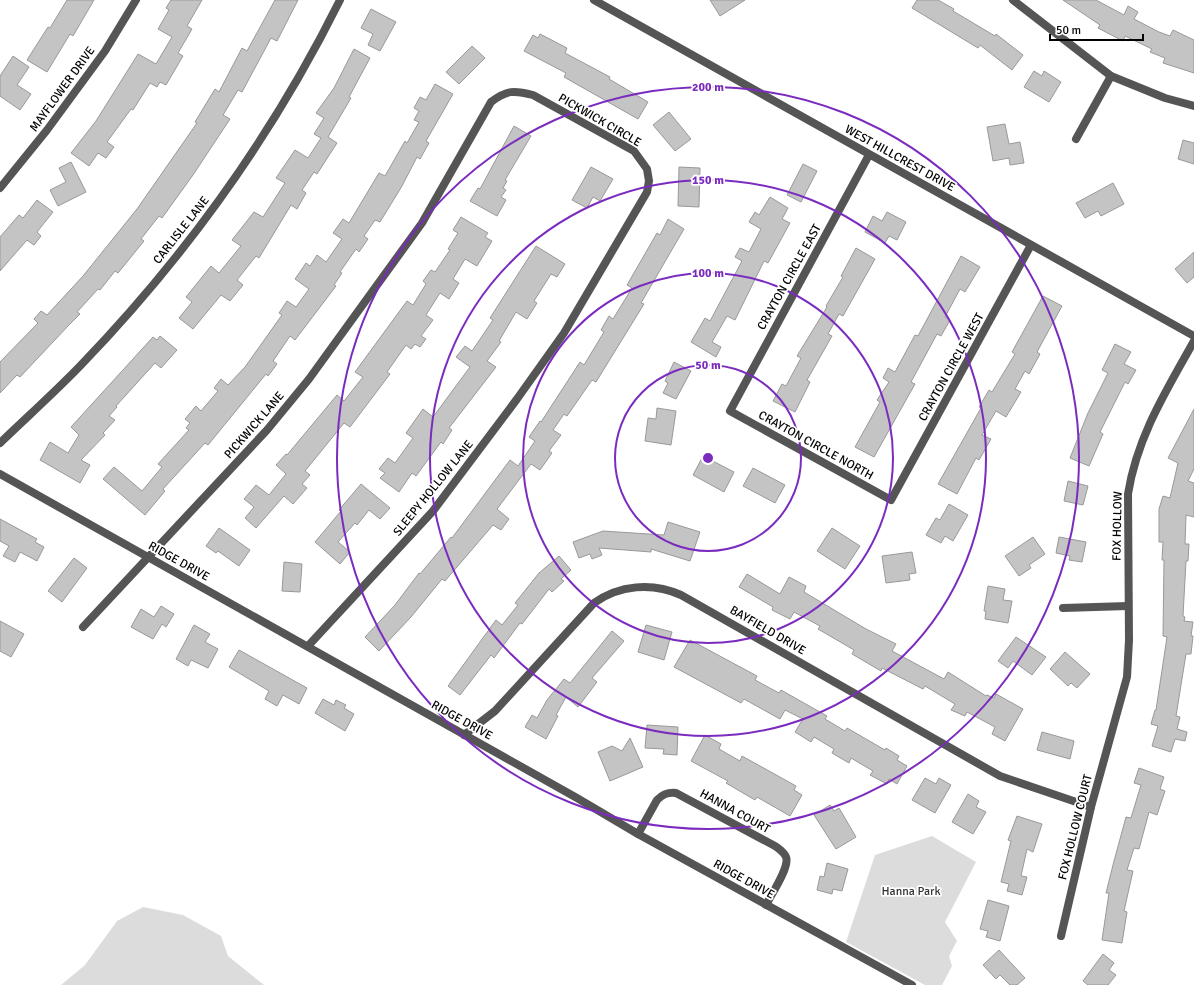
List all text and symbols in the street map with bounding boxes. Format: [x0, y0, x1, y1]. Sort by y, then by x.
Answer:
scale bar [1050, 16, 1143, 42]
text: 50 m [1056, 23, 1081, 38]
street label: MAYFLOWER DRIVE [26, 44, 98, 135]
text: 200 m [692, 80, 724, 95]
street label: PICKWICK CIRCLE [556, 91, 644, 150]
street label: WEST HILLCREST DRIVE [842, 122, 958, 195]
text: 150 m [692, 173, 724, 188]
street label: CARLISLE LANE [150, 193, 213, 267]
street label: CRAYTON CIRCLE EAST [754, 222, 825, 333]
text: 100 m [692, 266, 724, 281]
street label: CRAYTON CIRCLE WEST [915, 310, 987, 424]
text: 50 m [695, 358, 721, 373]
street label: PICKWICK LANE [221, 389, 288, 462]
street label: CRAYTON CIRCLE NORTH [756, 408, 876, 483]
street label: SLEEPY HOLLOW LANE [390, 437, 477, 539]
centre of rings [701, 451, 715, 465]
street label: FOX HOLLOW [1109, 491, 1126, 561]
street label: RIDGE DRIVE [145, 538, 212, 585]
street label: BAYFIELD DRIVE [727, 603, 809, 658]
street label: RIDGE DRIVE [428, 697, 495, 744]
street label: FOX HOLLOW COURT [1055, 773, 1096, 881]
street label: HANNA COURT [697, 786, 772, 837]
street label: RIDGE DRIVE [710, 856, 777, 903]
park label: Hanna Park [881, 884, 941, 899]

